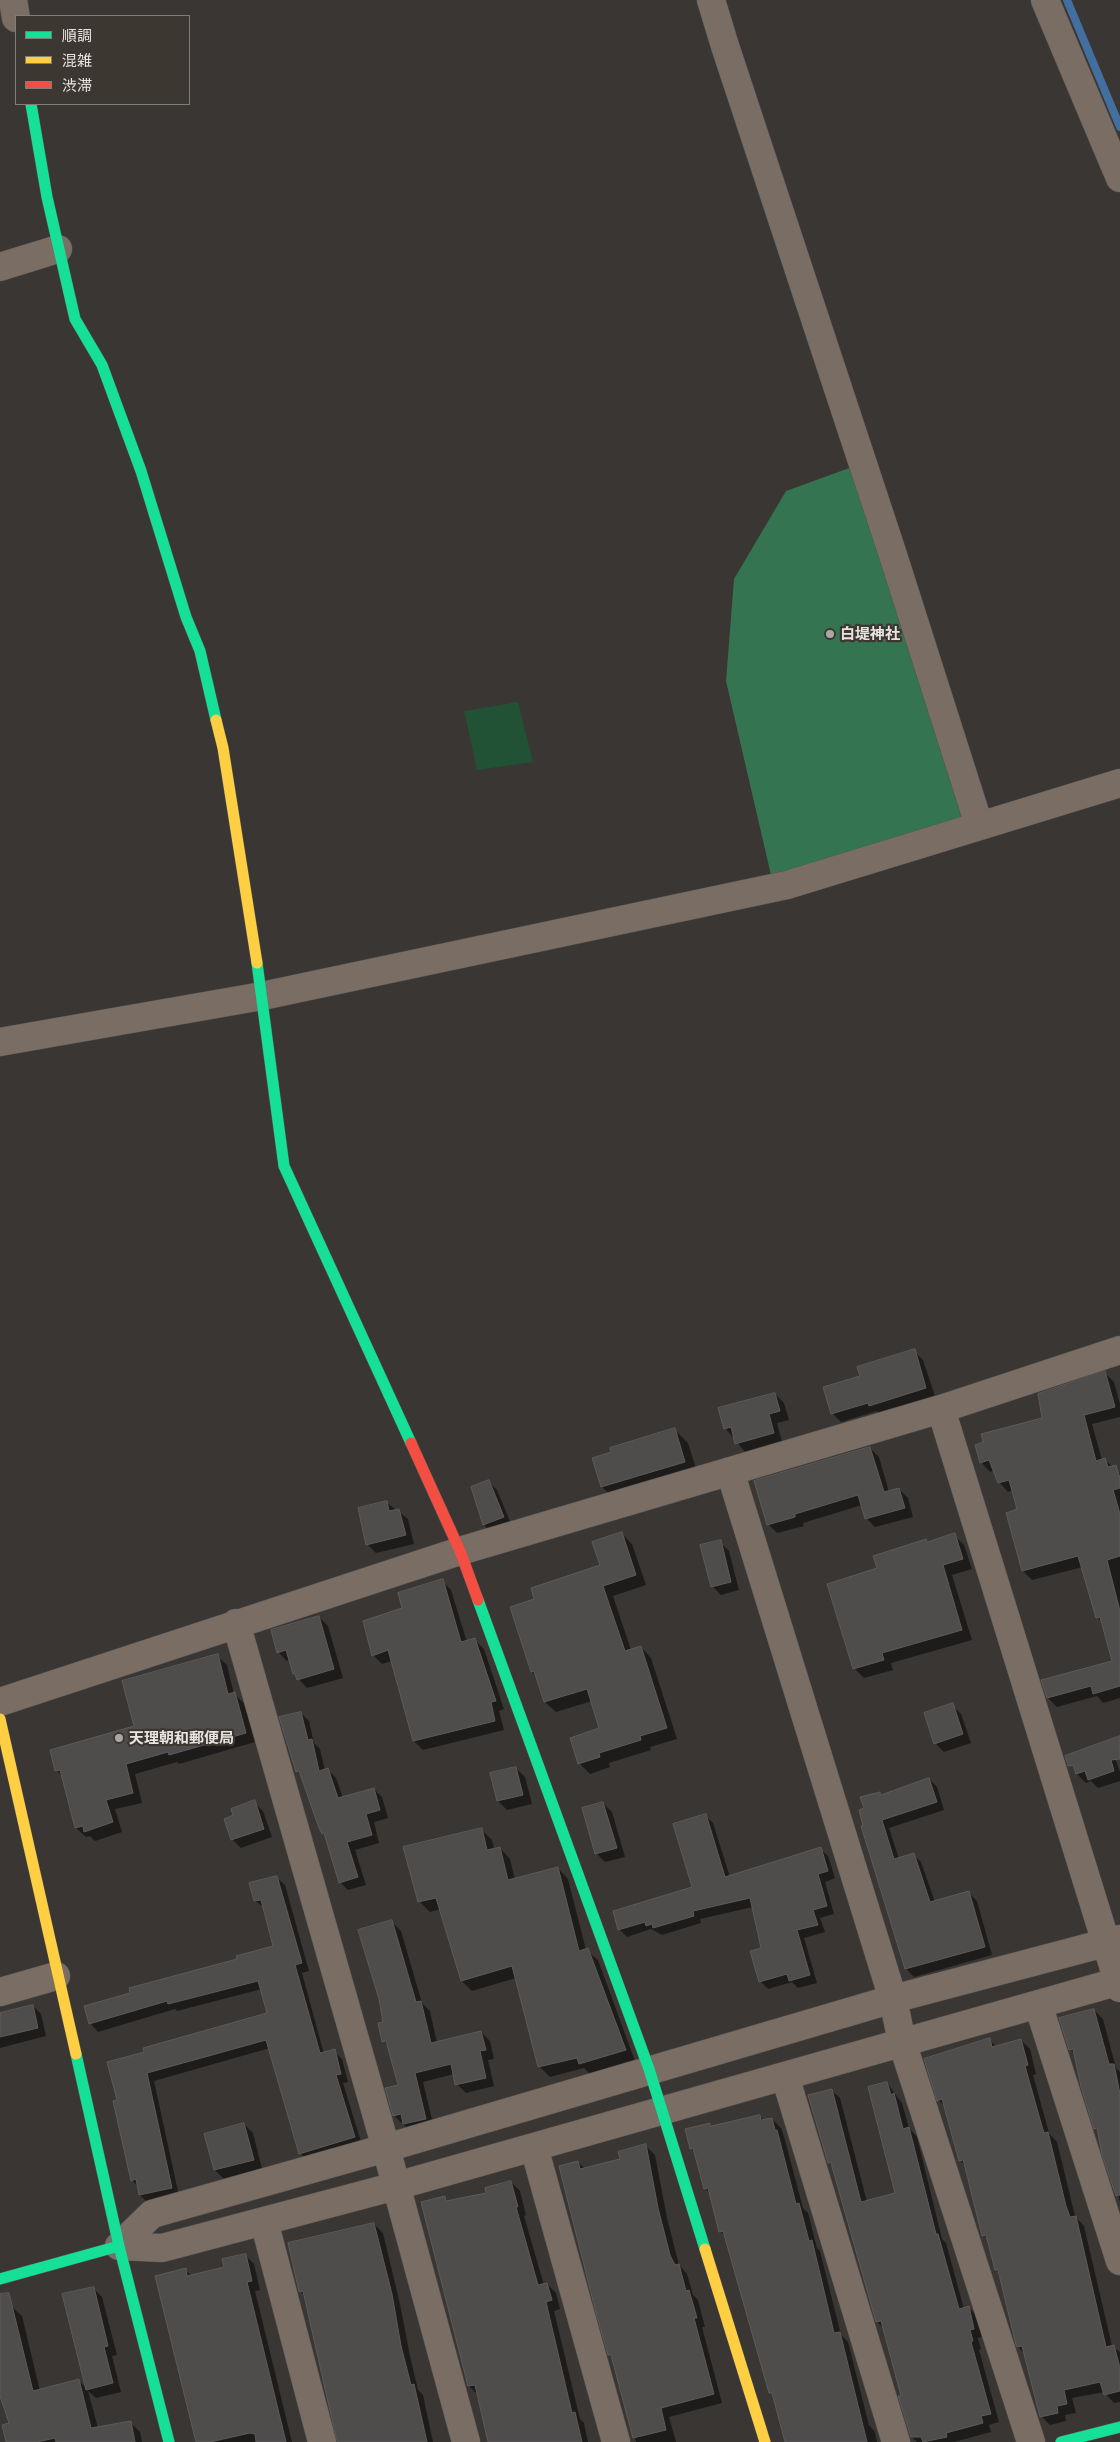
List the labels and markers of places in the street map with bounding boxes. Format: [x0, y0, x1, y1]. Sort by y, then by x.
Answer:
place label: 白堤神社 [840, 625, 900, 643]
marker: 白堤神社 [824, 628, 836, 640]
place label: 天理朝和郵便局 [129, 1729, 234, 1747]
marker: 天理朝和郵便局 [113, 1732, 125, 1744]

